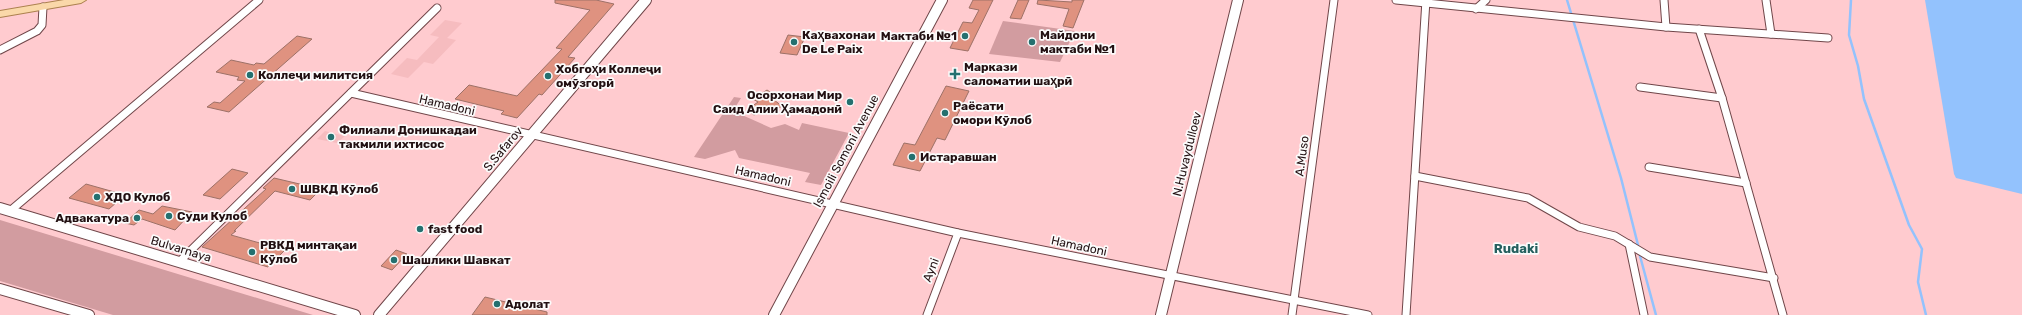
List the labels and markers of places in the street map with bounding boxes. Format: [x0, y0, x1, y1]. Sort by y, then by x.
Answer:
place label: Каҳвахонаи De Le Paix [802, 28, 876, 56]
place label: Майдони мактаби №1 [1040, 28, 1115, 56]
place label: Мактаби №1 [881, 29, 957, 43]
marker: Мактаби №1 [960, 31, 970, 41]
marker: Каҳвахонаи De Le Paix [789, 37, 799, 47]
marker: Майдони мактаби №1 [1027, 37, 1037, 47]
place label: Маркази саломатии шаҳрӣ [964, 60, 1072, 88]
place label: Хобгоҳи Коллеҷи омӯзгорӣ [556, 62, 661, 90]
place label: Коллеҷи милитсия [258, 68, 373, 82]
marker: Маркази саломатии шаҳрӣ [949, 68, 961, 80]
marker: Коллеҷи милитсия [245, 70, 255, 80]
marker: Хобгоҳи Коллеҷи омӯзгорӣ [543, 71, 553, 81]
place label: Осорхонаи Мир Саид Алии Ҳамадонӣ [713, 88, 842, 116]
marker: Осорхонаи Мир Саид Алии Ҳамадонӣ [845, 97, 855, 107]
place label: Раёсати омори Кӯлоб [953, 99, 1032, 127]
marker: Раёсати омори Кӯлоб [940, 108, 950, 118]
place label: Филиали Донишкадаи такмили ихтисос [339, 123, 477, 151]
marker: Филиали Донишкадаи такмили ихтисос [326, 132, 336, 142]
place label: Истаравшан [920, 150, 997, 164]
marker: Истаравшан [907, 152, 917, 162]
place label: ШВКД Кӯлоб [300, 182, 378, 196]
marker: ШВКД Кӯлоб [287, 184, 297, 194]
place label: ХДО Кулоб [105, 190, 170, 204]
marker: ХДО Кулоб [92, 192, 102, 202]
place label: Суди Кулоб [177, 209, 247, 223]
place label: Адвакатура [55, 211, 129, 225]
marker: Суди Кулоб [164, 211, 174, 221]
marker: Адвакатура [132, 213, 142, 223]
place label: fast food [428, 222, 482, 236]
marker: fast food [415, 224, 425, 234]
place label: РВКД минтақаи Кӯлоб [260, 238, 357, 266]
marker: РВКД минтақаи Кӯлоб [247, 247, 257, 257]
place label: Шашлики Шавкат [402, 253, 511, 267]
marker: Шашлики Шавкат [389, 255, 399, 265]
place label: Адолат [505, 297, 550, 311]
marker: Адолат [492, 299, 502, 309]

